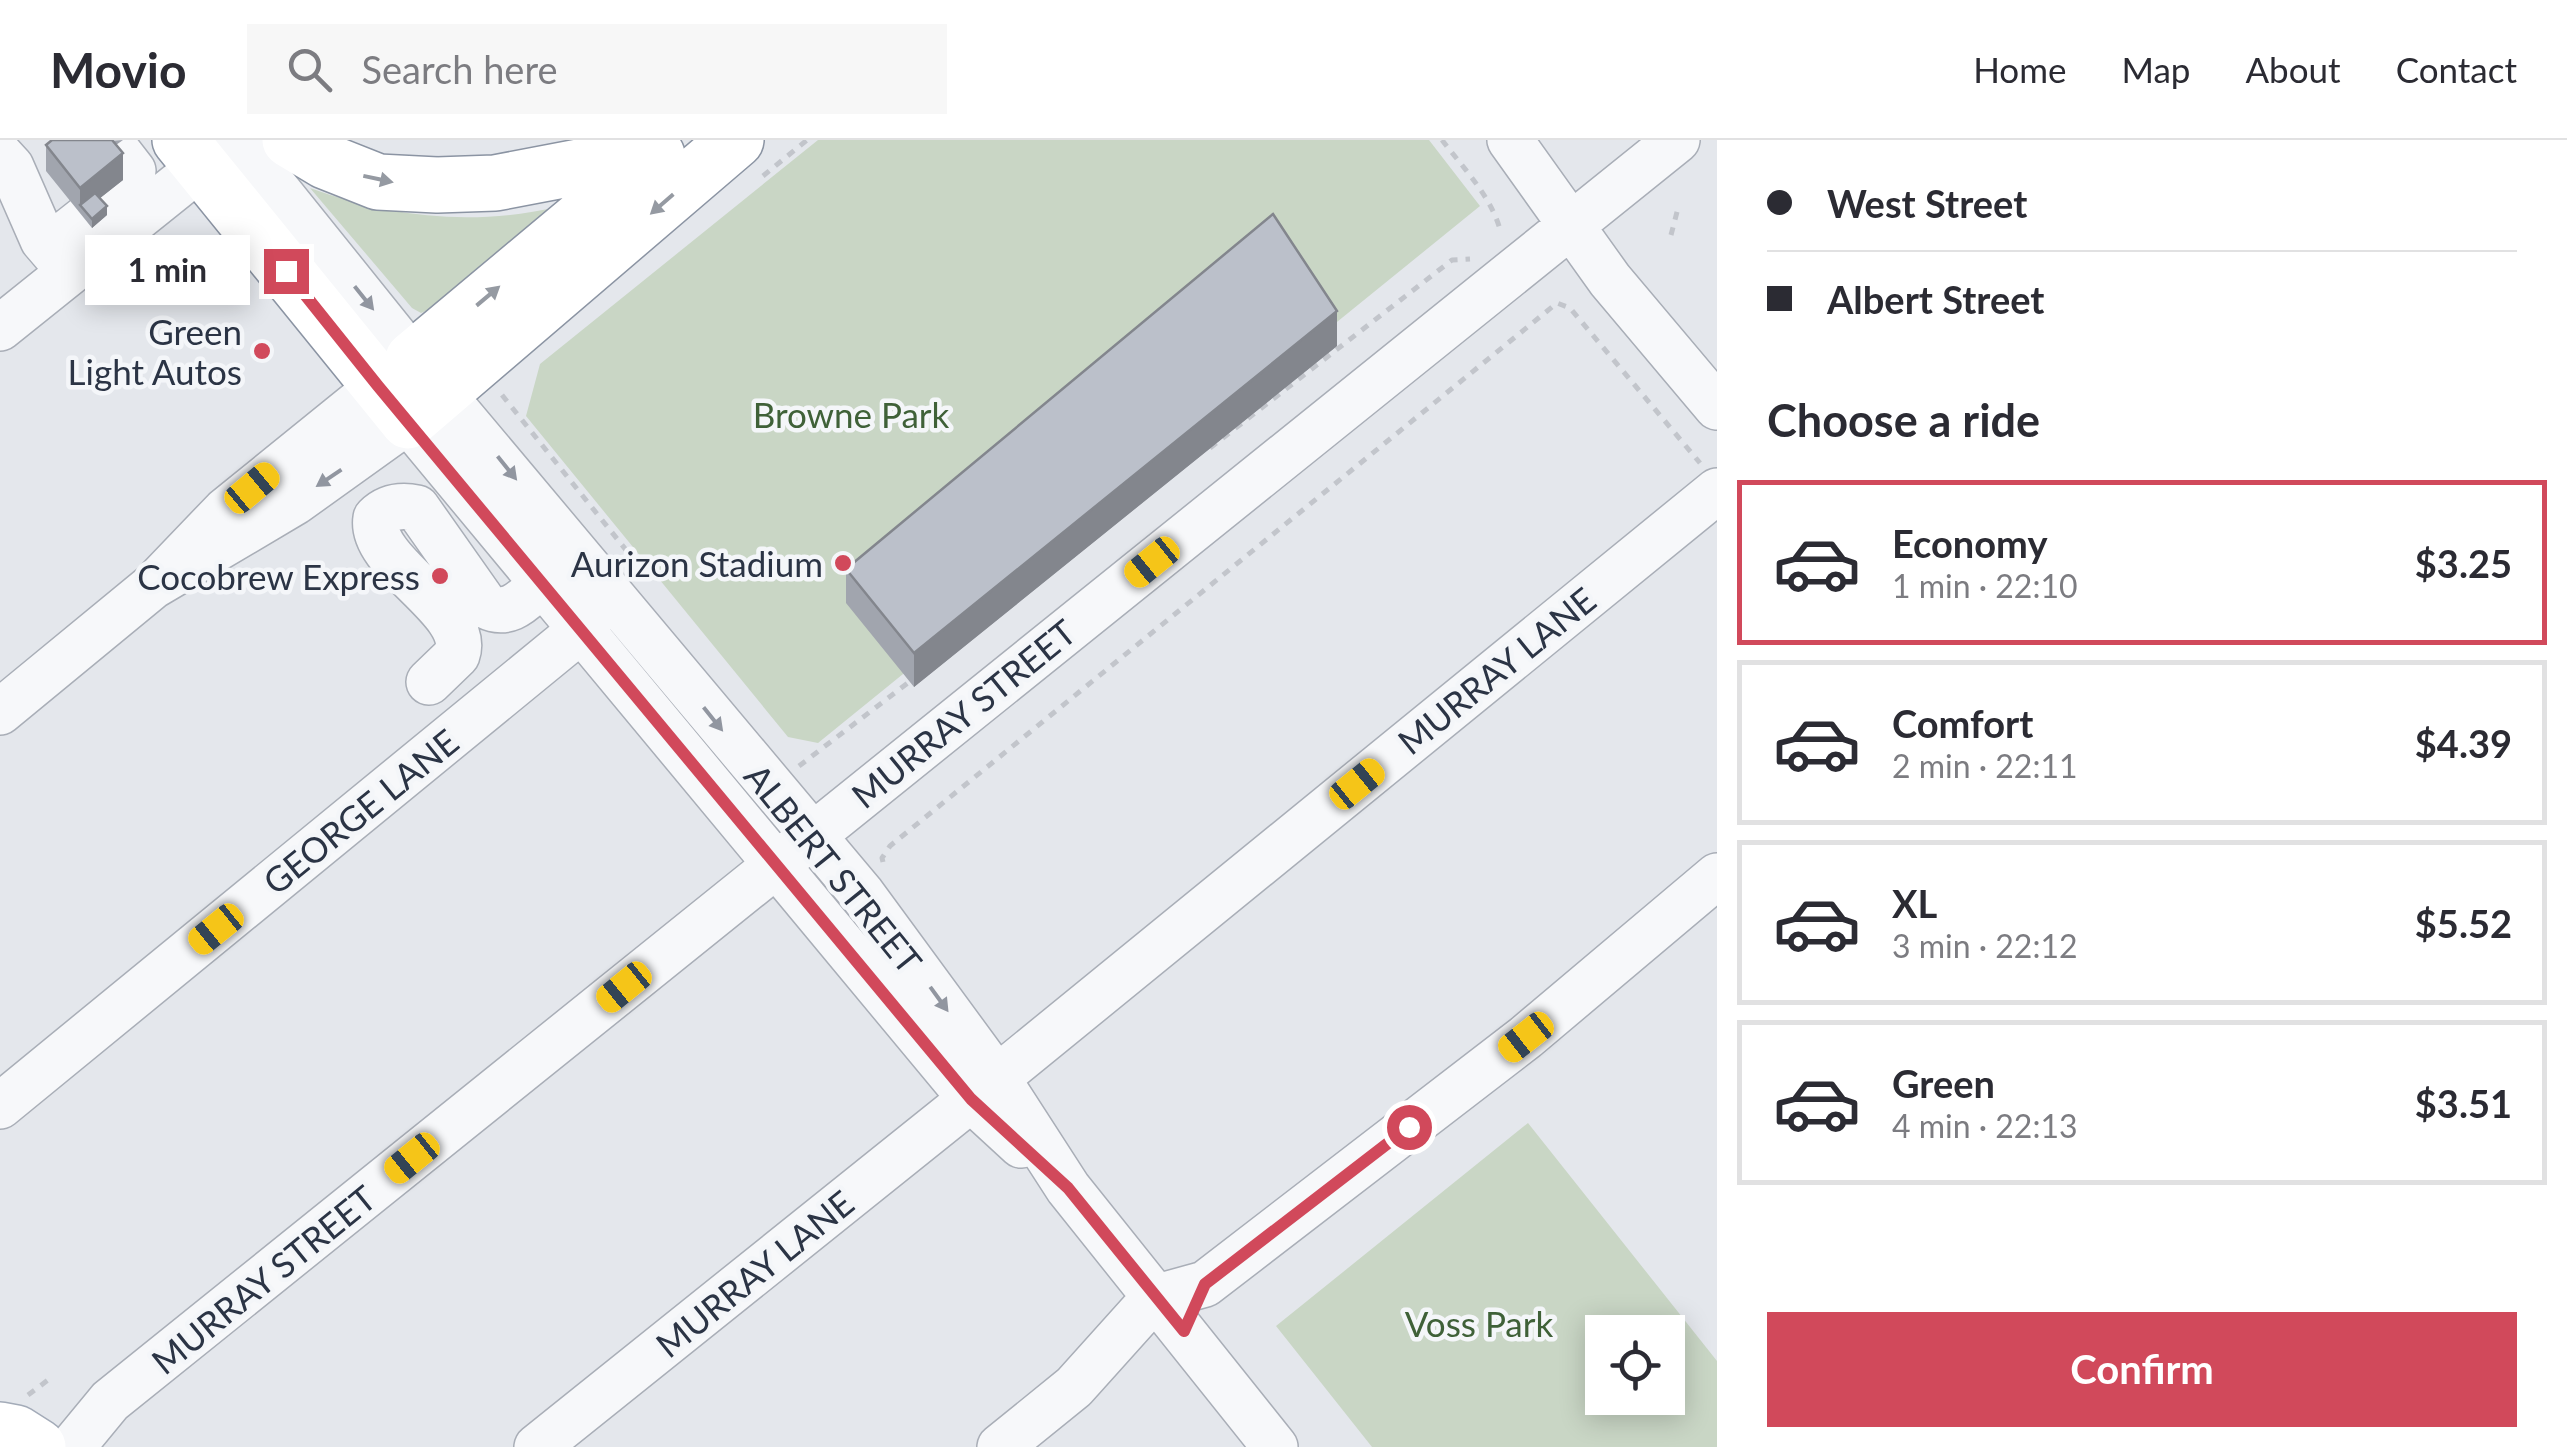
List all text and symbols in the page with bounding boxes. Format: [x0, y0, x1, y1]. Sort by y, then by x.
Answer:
search box [247, 24, 947, 114]
text: Movio [50, 41, 187, 98]
icon: search [282, 42, 337, 97]
text: Search here [362, 46, 558, 92]
text: Home [1973, 48, 2066, 90]
text: Map [2121, 48, 2190, 90]
text: About [2245, 48, 2341, 90]
text: Contact [2396, 48, 2517, 90]
one-way arrow [363, 172, 394, 188]
text: West Street [1827, 180, 2027, 226]
one-way arrow [650, 192, 675, 214]
callout: 1 min [86, 236, 251, 306]
route end [264, 249, 309, 294]
text: 1 min [128, 250, 207, 289]
text: Albert Street [1827, 276, 2045, 322]
one-way arrow [353, 285, 374, 310]
one-way arrow [476, 286, 501, 307]
place label: Green Light Autos [68, 310, 242, 392]
marker: Green Light Autos [251, 340, 273, 362]
park label: Browne Park [753, 393, 950, 435]
text: Choose a ride [1767, 393, 2040, 447]
one-way arrow [496, 455, 517, 480]
car [219, 457, 285, 519]
one-way arrow [316, 468, 343, 487]
icon: car [1772, 518, 1862, 608]
text: Economy [1892, 520, 2047, 566]
car [1119, 531, 1185, 593]
text: $3.25 [2415, 540, 2512, 586]
place label: Aurizon Stadium [571, 542, 823, 584]
marker: Aurizon Stadium [832, 552, 854, 574]
place label: Cocobrew Express [137, 555, 420, 597]
marker: Cocobrew Express [429, 565, 451, 587]
text: 1 min · 22:10 [1892, 566, 2078, 605]
street label: MURRAY LANE [1389, 578, 1603, 762]
street label: MURRAY STREET [843, 610, 1083, 816]
icon: car [1772, 698, 1862, 788]
text: Comfort [1892, 700, 2033, 746]
one-way arrow [702, 706, 723, 731]
street label: GEORGE LANE [254, 720, 466, 902]
text: $4.39 [2415, 720, 2512, 766]
text: 2 min · 22:11 [1892, 746, 2078, 785]
car [1324, 753, 1390, 815]
street label: ALBERT STREET [737, 755, 931, 981]
icon: car [1772, 878, 1862, 968]
text: XL [1892, 880, 1937, 926]
car [183, 898, 249, 960]
text: $5.52 [2415, 900, 2512, 946]
text: 3 min · 22:12 [1892, 926, 2078, 965]
car [591, 956, 657, 1018]
one-way arrow [928, 986, 948, 1012]
car [1493, 1007, 1559, 1067]
icon: car [1772, 1058, 1862, 1148]
text: Green [1892, 1060, 1995, 1106]
text: $3.51 [2415, 1080, 2512, 1126]
route start [1387, 1105, 1432, 1150]
text: 4 min · 22:13 [1892, 1106, 2078, 1145]
car [379, 1127, 445, 1189]
street label: MURRAY STREET [143, 1176, 383, 1382]
street label: MURRAY LANE [647, 1181, 861, 1365]
park label: Voss Park [1405, 1302, 1553, 1344]
button: Confirm [1767, 1312, 2517, 1427]
map controls [1585, 1315, 1685, 1415]
button: locate [1585, 1315, 1685, 1415]

